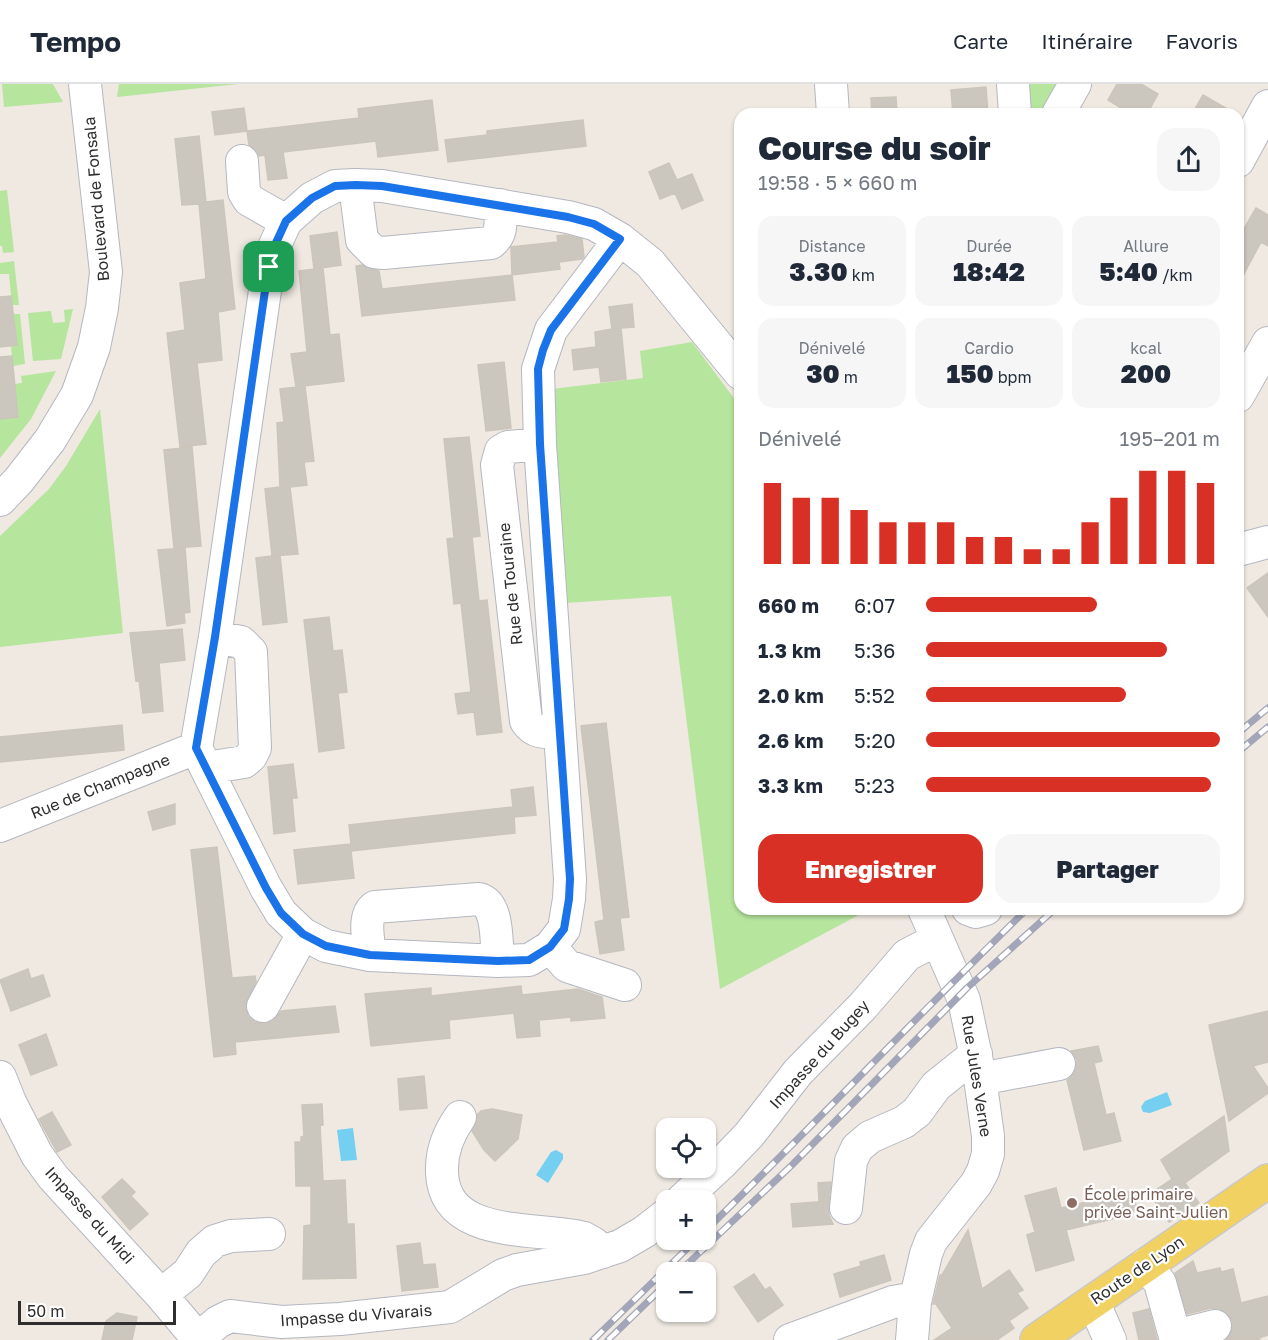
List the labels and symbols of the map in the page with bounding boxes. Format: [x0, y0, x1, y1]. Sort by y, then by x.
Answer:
street label: Boulevard de Fonsala [79, 116, 113, 282]
pin [243, 241, 294, 292]
street label: Rue de Touraine [494, 522, 526, 646]
street label: Rue de Champagne [27, 749, 173, 823]
street label: Impasse du Bugey [765, 995, 873, 1113]
street label: Rue Jules Verne [957, 1014, 997, 1138]
street label: Impasse du Midi [41, 1162, 139, 1268]
place label: École primaire privée Saint-Julien [1084, 1184, 1228, 1222]
marker: École primaire privée Saint-Julien [1065, 1196, 1079, 1210]
street label: Route de Lyon [1086, 1231, 1188, 1309]
scale bar [18, 1298, 176, 1326]
street label: Impasse du Vivarais [279, 1300, 433, 1330]

